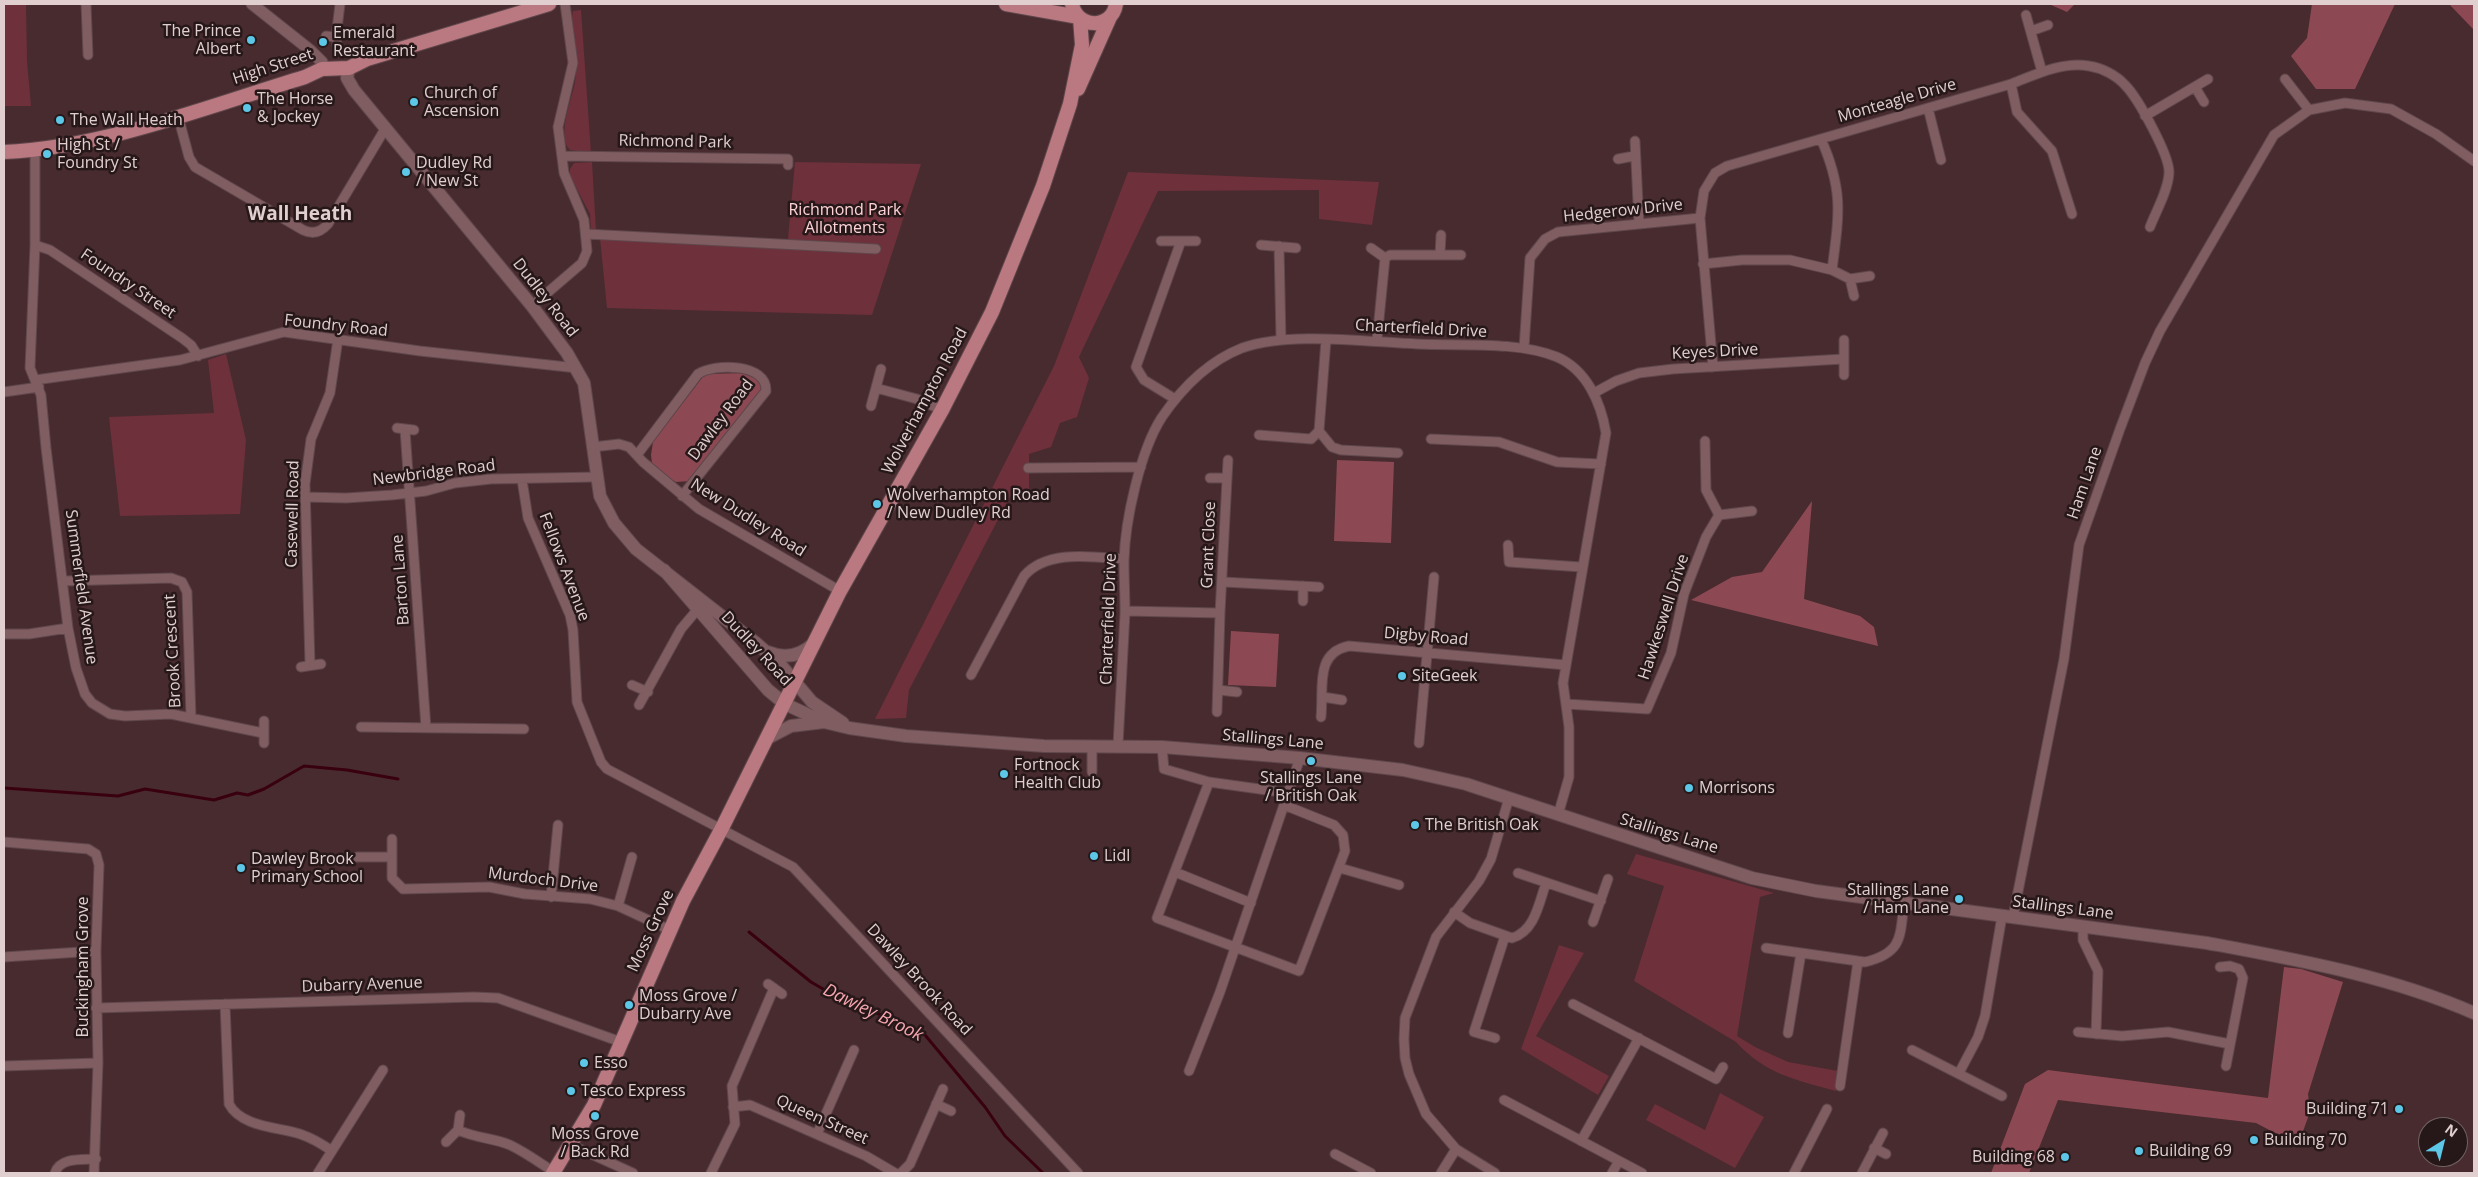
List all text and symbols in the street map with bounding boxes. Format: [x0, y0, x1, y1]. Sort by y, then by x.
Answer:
place label: The Prince Albert [163, 21, 241, 59]
place label: Emerald Restaurant [333, 23, 415, 61]
marker: The Prince Albert [245, 34, 257, 46]
marker: Emerald Restaurant [317, 36, 329, 48]
street label: High Street [230, 45, 316, 89]
street label: Monteagle Drive [1836, 75, 1958, 127]
place label: Church of Ascension [424, 83, 499, 121]
place label: The Horse & Jockey [257, 89, 333, 127]
marker: Church of Ascension [408, 96, 420, 108]
marker: The Horse & Jockey [241, 102, 253, 114]
place label: The Wall Heath [70, 110, 183, 130]
marker: The Wall Heath [54, 114, 66, 126]
street label: Richmond Park [618, 131, 732, 153]
place label: High St / Foundry St [57, 135, 137, 173]
marker: High St / Foundry St [41, 148, 53, 160]
place label: Dudley Rd / New St [416, 153, 492, 191]
marker: Dudley Rd / New St [400, 166, 412, 178]
street label: Hedgerow Drive [1562, 195, 1684, 227]
park label: Richmond Park Allotments [788, 200, 902, 238]
district label: Wall Heath [248, 204, 352, 226]
street label: Foundry Street [77, 245, 179, 323]
street label: Dudley Road [508, 255, 582, 341]
street label: Foundry Road [283, 311, 389, 341]
street label: Charterfield Drive [1355, 316, 1487, 342]
street label: Wolverhampton Road [878, 325, 972, 477]
street label: Keyes Drive [1671, 340, 1759, 364]
street label: Dawley Road [684, 376, 758, 464]
street label: Ham Lane [2064, 444, 2106, 522]
street label: Newbridge Road [371, 456, 497, 490]
street label: Casewell Road [282, 460, 304, 568]
street label: New Dudley Road [687, 475, 809, 561]
place label: Wolverhampton Road / New Dudley Rd [887, 485, 1050, 523]
marker: Wolverhampton Road / New Dudley Rd [871, 498, 883, 510]
street label: Grant Close [1198, 501, 1220, 589]
street label: Summerfield Avenue [61, 509, 101, 665]
street label: Fellows Avenue [534, 510, 594, 624]
street label: Barton Lane [388, 534, 414, 626]
street label: Hawkeswell Drive [1635, 552, 1693, 682]
street label: Charterfield Drive [1097, 553, 1121, 685]
street label: Brook Crescent [160, 594, 186, 708]
street label: Dudley Road [717, 608, 795, 690]
street label: Digby Road [1383, 624, 1469, 650]
place label: SiteGeek [1412, 666, 1478, 686]
marker: SiteGeek [1396, 670, 1408, 682]
street label: Stallings Lane [1221, 726, 1325, 754]
place label: Fortnock Health Club [1014, 755, 1101, 793]
marker: Stallings Lane / British Oak [1305, 755, 1317, 767]
marker: Fortnock Health Club [998, 768, 1010, 780]
place label: Stallings Lane / British Oak [1260, 768, 1362, 806]
place label: Morrisons [1699, 778, 1775, 798]
marker: Morrisons [1683, 782, 1695, 794]
street label: Stallings Lane [1618, 810, 1720, 858]
place label: The British Oak [1425, 815, 1539, 835]
marker: The British Oak [1409, 819, 1421, 831]
place label: Lidl [1104, 846, 1130, 866]
place label: Dawley Brook Primary School [251, 849, 363, 887]
marker: Lidl [1088, 850, 1100, 862]
marker: Dawley Brook Primary School [235, 862, 247, 874]
street label: Murdoch Drive [487, 864, 599, 896]
place label: Stallings Lane / Ham Lane [1847, 880, 1949, 918]
street label: Moss Grove [624, 887, 678, 975]
street label: Stallings Lane [2011, 892, 2115, 924]
marker: Stallings Lane / Ham Lane [1953, 893, 1965, 905]
street label: Buckingham Grove [73, 896, 93, 1038]
street label: Dawley Brook Road [863, 920, 975, 1040]
street label: Dubarry Avenue [301, 973, 423, 997]
water label: Dawley Brook [819, 980, 927, 1046]
place label: Moss Grove / Dubarry Ave [639, 986, 737, 1024]
marker: Moss Grove / Dubarry Ave [623, 999, 635, 1011]
place label: Esso [594, 1053, 628, 1073]
marker: Esso [578, 1057, 590, 1069]
place label: Tesco Express [581, 1081, 686, 1101]
marker: Tesco Express [565, 1085, 577, 1097]
street label: Queen Street [773, 1091, 871, 1149]
place label: Building 71 [2306, 1099, 2389, 1119]
marker: Building 71 [2393, 1103, 2405, 1115]
marker: Moss Grove / Back Rd [589, 1110, 601, 1122]
north arrow [2418, 1117, 2468, 1167]
text: N [2441, 1119, 2462, 1141]
place label: Moss Grove / Back Rd [551, 1124, 639, 1162]
place label: Building 70 [2264, 1130, 2347, 1150]
marker: Building 70 [2248, 1134, 2260, 1146]
place label: Building 69 [2149, 1141, 2232, 1161]
marker: Building 69 [2133, 1145, 2145, 1157]
place label: Building 68 [1972, 1147, 2055, 1167]
marker: Building 68 [2059, 1151, 2071, 1163]

